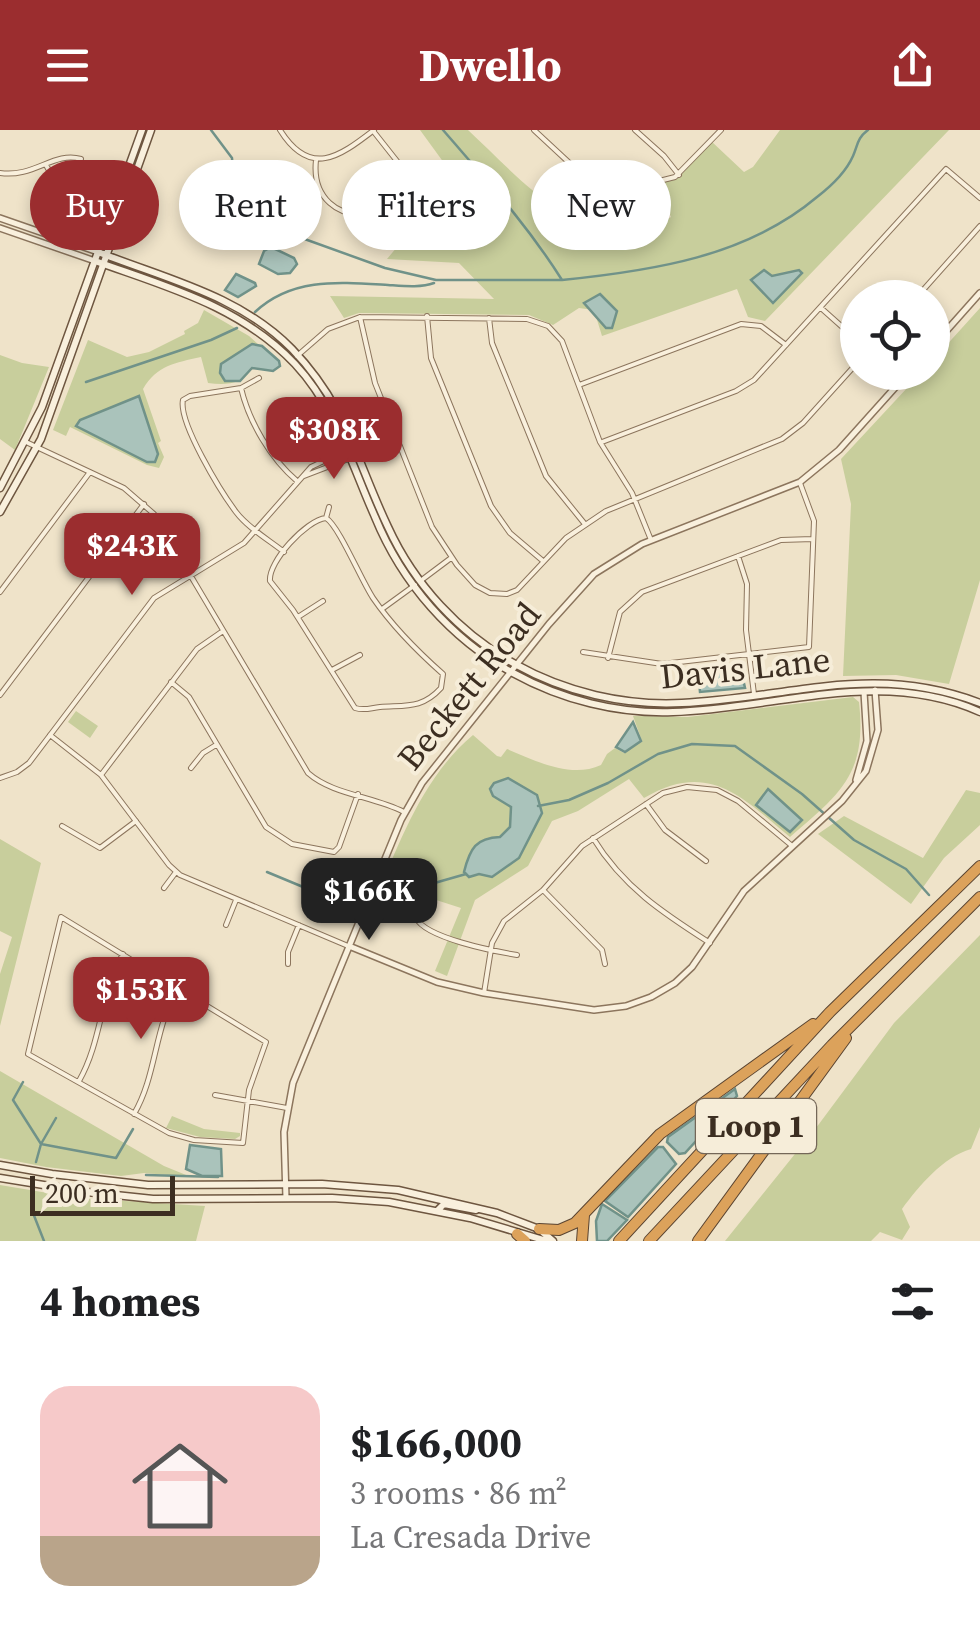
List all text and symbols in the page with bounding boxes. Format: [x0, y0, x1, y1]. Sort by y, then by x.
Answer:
text: Dwello [418, 34, 562, 96]
icon: menu [40, 38, 95, 93]
icon: share [885, 38, 940, 93]
chip: Buy [30, 160, 159, 250]
chip: Rent [179, 160, 322, 250]
chip: Filters [342, 160, 511, 250]
chip: New [531, 160, 671, 250]
map controls [840, 280, 950, 390]
button: locate [840, 280, 950, 390]
pin: $308K [264, 397, 404, 482]
text: $308K [288, 407, 380, 451]
pin: $243K [62, 513, 202, 598]
text: $243K [86, 523, 178, 567]
street label: Beckett Road [386, 592, 552, 780]
street label: Davis Lane [657, 635, 833, 701]
pin: $166K [299, 858, 439, 943]
text: $166K [323, 868, 415, 912]
pin: $153K [71, 957, 211, 1042]
text: $153K [95, 967, 187, 1011]
road number: Loop 1 [696, 1099, 816, 1153]
scale bar [30, 1171, 175, 1216]
text: 200 m [45, 1174, 119, 1212]
text: 4 homes [40, 1272, 200, 1330]
icon: filters [885, 1274, 940, 1329]
text: $166,000 [350, 1413, 522, 1471]
icon: home [120, 1426, 240, 1546]
text: 3 rooms · 86 m² [350, 1471, 567, 1515]
text: La Cresada Drive [350, 1515, 591, 1559]

